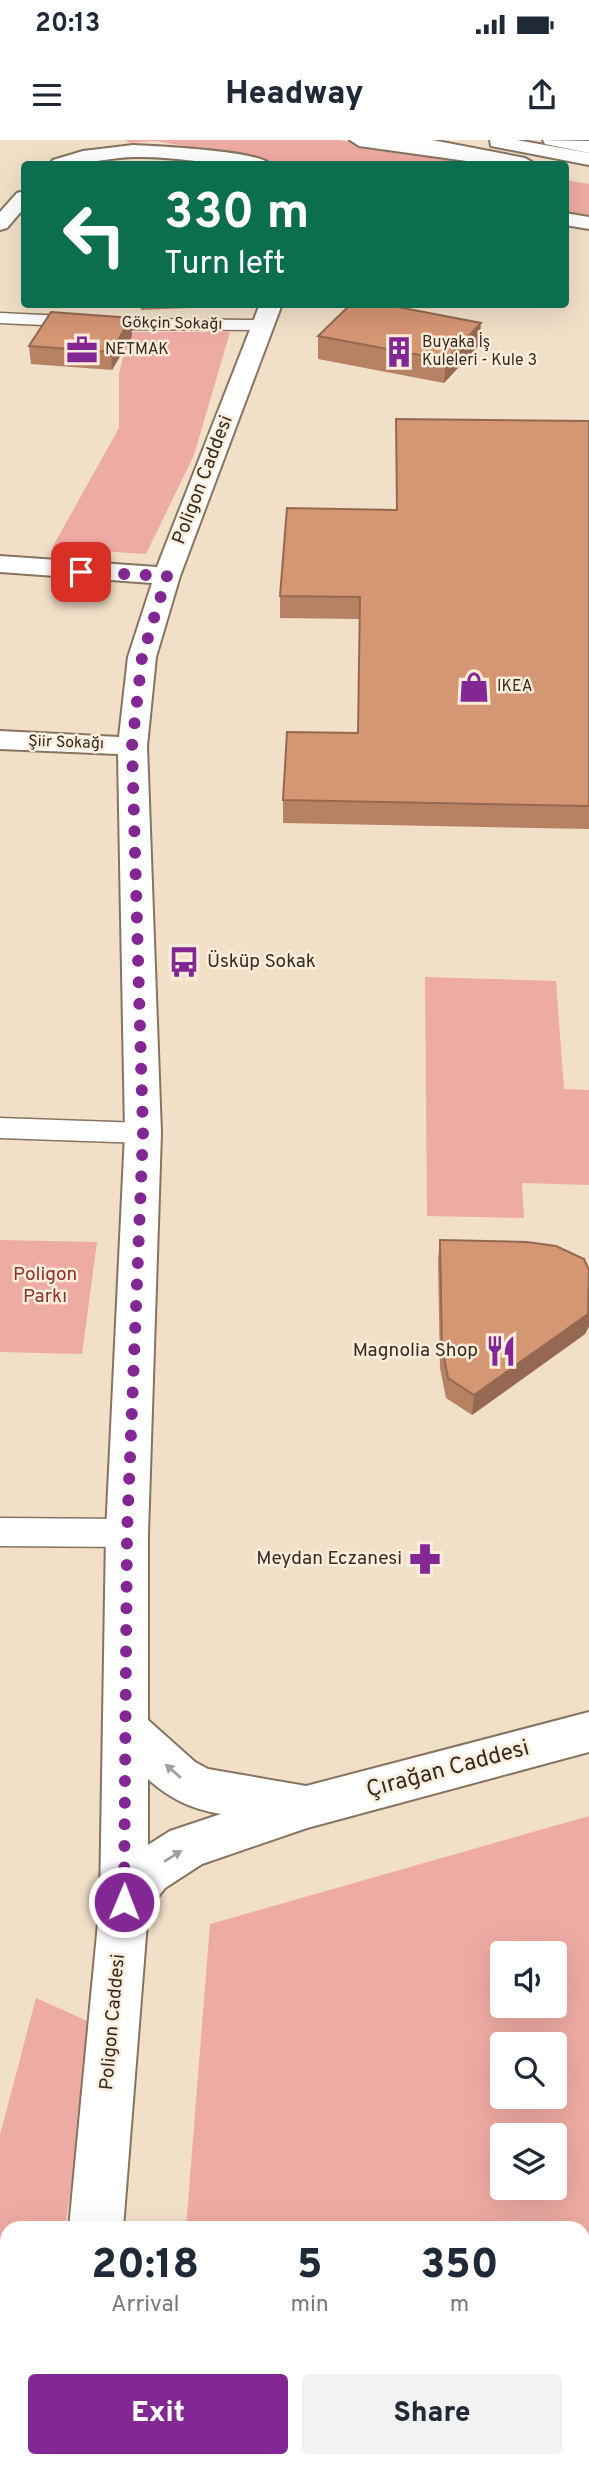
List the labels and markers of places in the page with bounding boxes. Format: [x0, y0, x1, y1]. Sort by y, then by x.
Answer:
place label: Buyaka İş Kuleleri - Kule 3 [422, 332, 537, 371]
office icon: NETMAK [65, 333, 99, 367]
building icon: Buyaka İş Kuleleri - Kule 3 [382, 335, 416, 369]
place label: NETMAK [105, 340, 169, 360]
pin [51, 542, 111, 602]
shop icon: IKEA [457, 670, 491, 704]
place label: IKEA [497, 677, 533, 697]
bus stop icon: Üsküp Sokak [167, 945, 201, 979]
place label: Üsküp Sokak [207, 949, 316, 974]
restaurant icon: Magnolia Shop [484, 1334, 518, 1368]
place label: Magnolia Shop [353, 1339, 478, 1363]
pharmacy icon: Meydan Eczanesi [408, 1542, 442, 1576]
place label: Meydan Eczanesi [256, 1547, 402, 1571]

